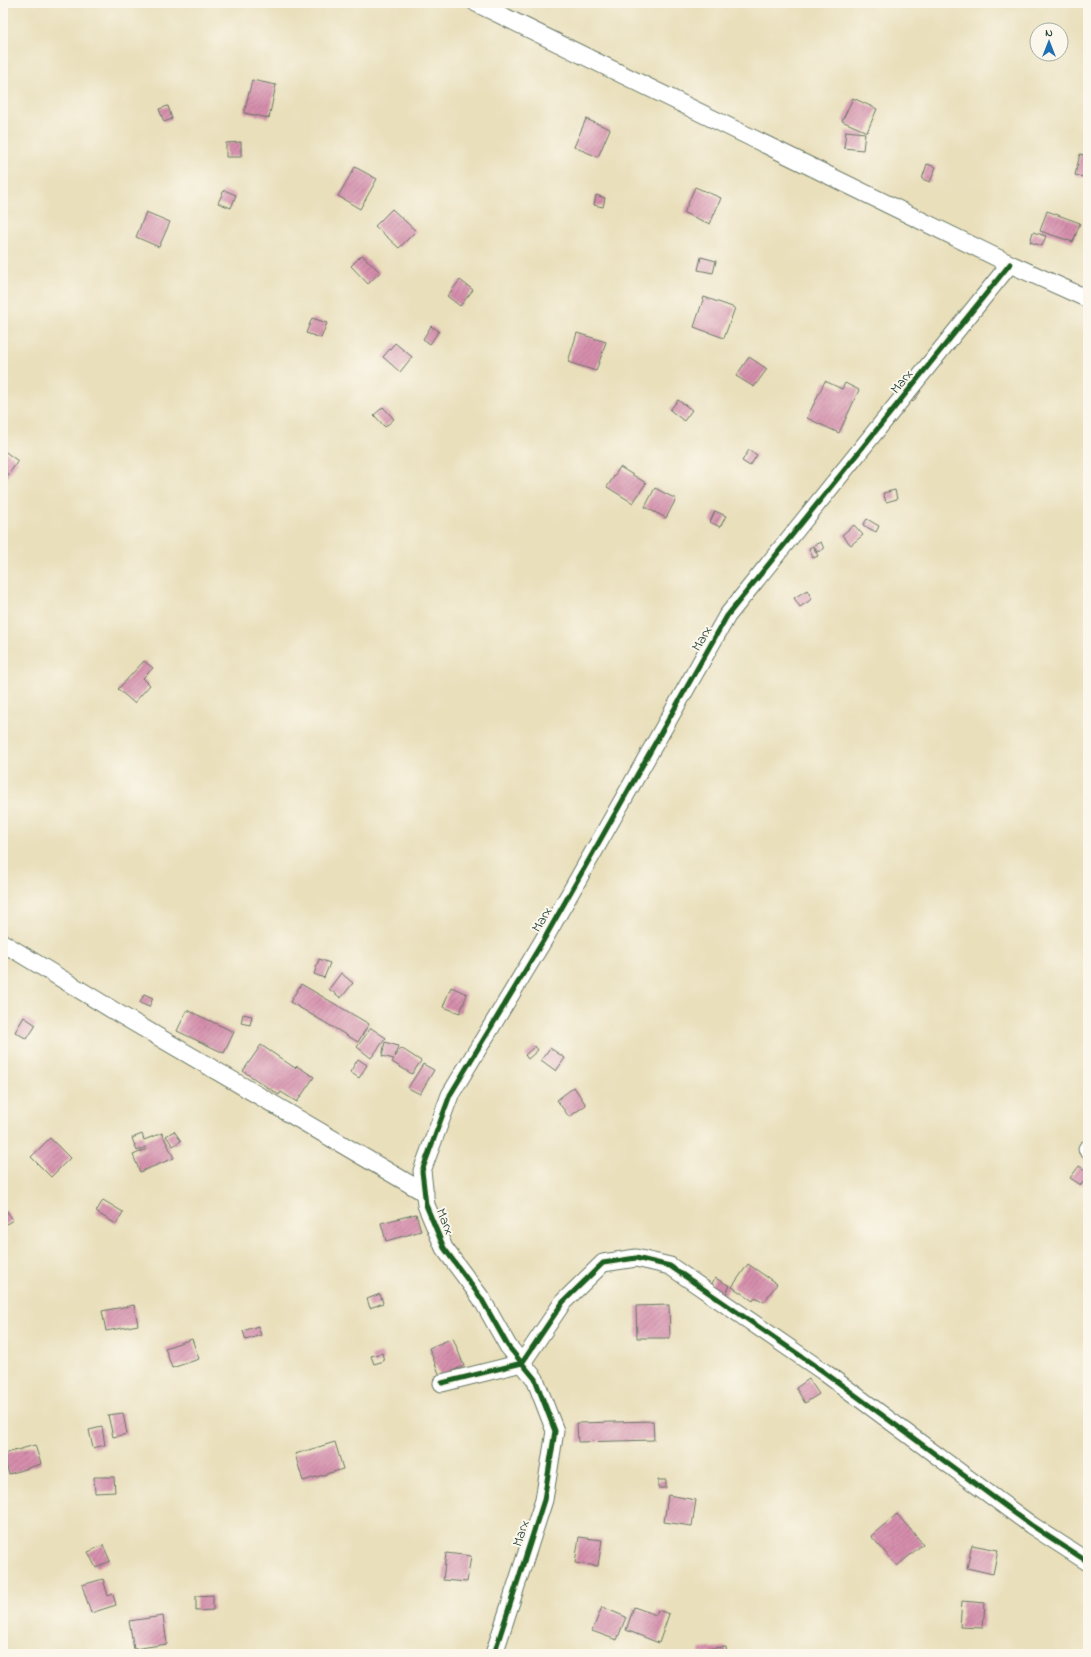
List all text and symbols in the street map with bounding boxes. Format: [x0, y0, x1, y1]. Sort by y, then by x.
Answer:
north arrow [1029, 22, 1069, 62]
text: N [1045, 25, 1053, 41]
street label: Marx [886, 365, 919, 399]
street label: Marx [687, 622, 718, 656]
street label: Marx [527, 903, 558, 937]
street label: Marx [430, 1205, 459, 1238]
street label: Marx [507, 1518, 536, 1549]

